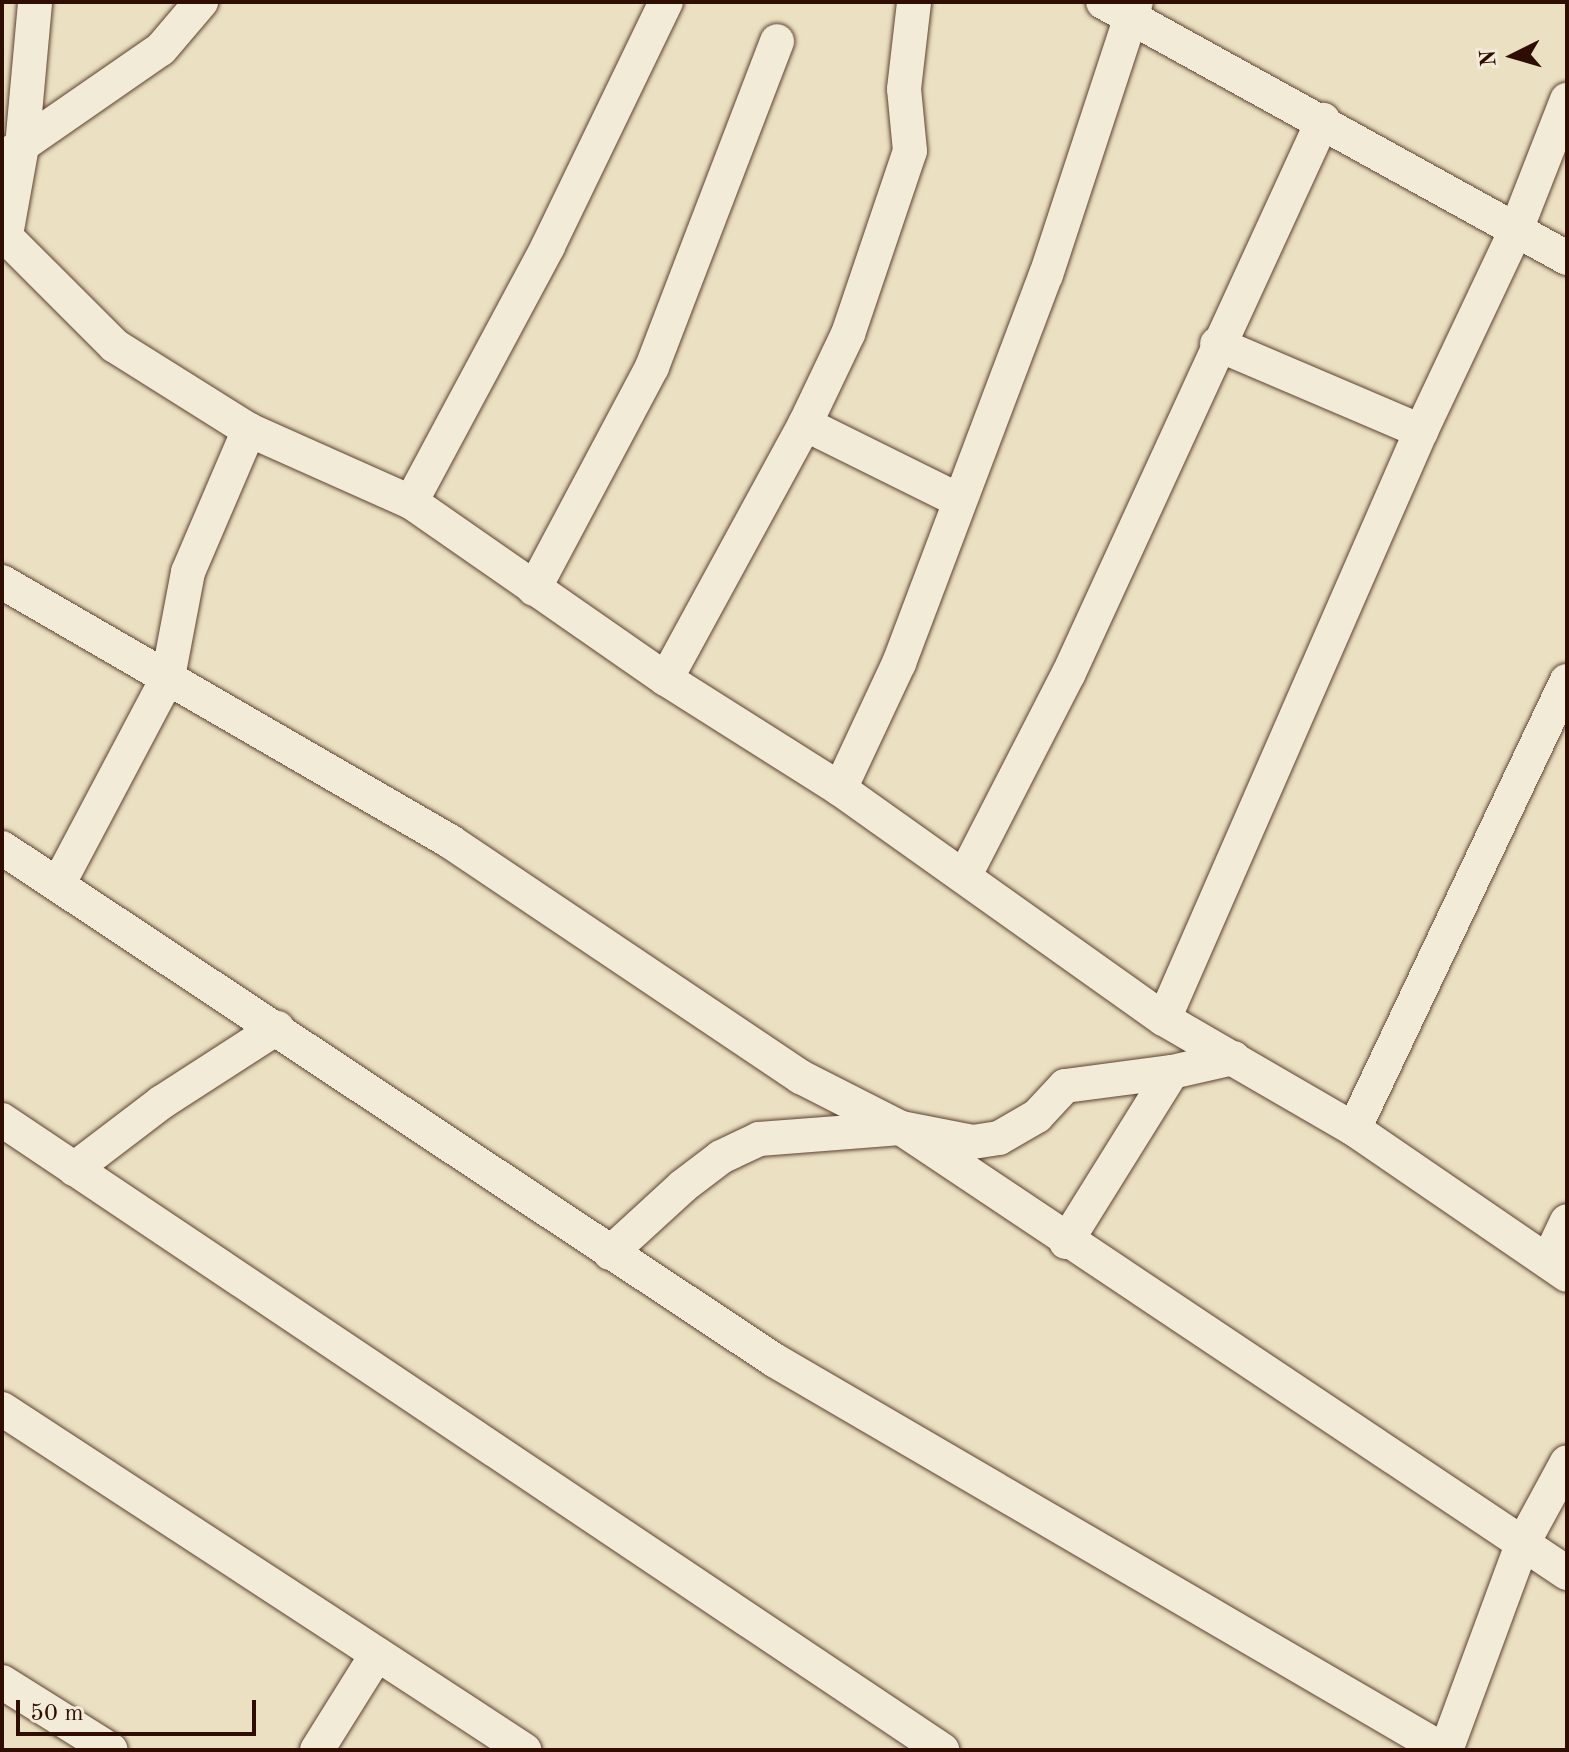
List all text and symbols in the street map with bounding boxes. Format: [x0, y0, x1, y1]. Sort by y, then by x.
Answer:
north arrow [1473, 16, 1553, 96]
text: N [1477, 49, 1501, 67]
scale bar [20, 1684, 260, 1734]
text: 50 m [30, 1702, 84, 1726]

